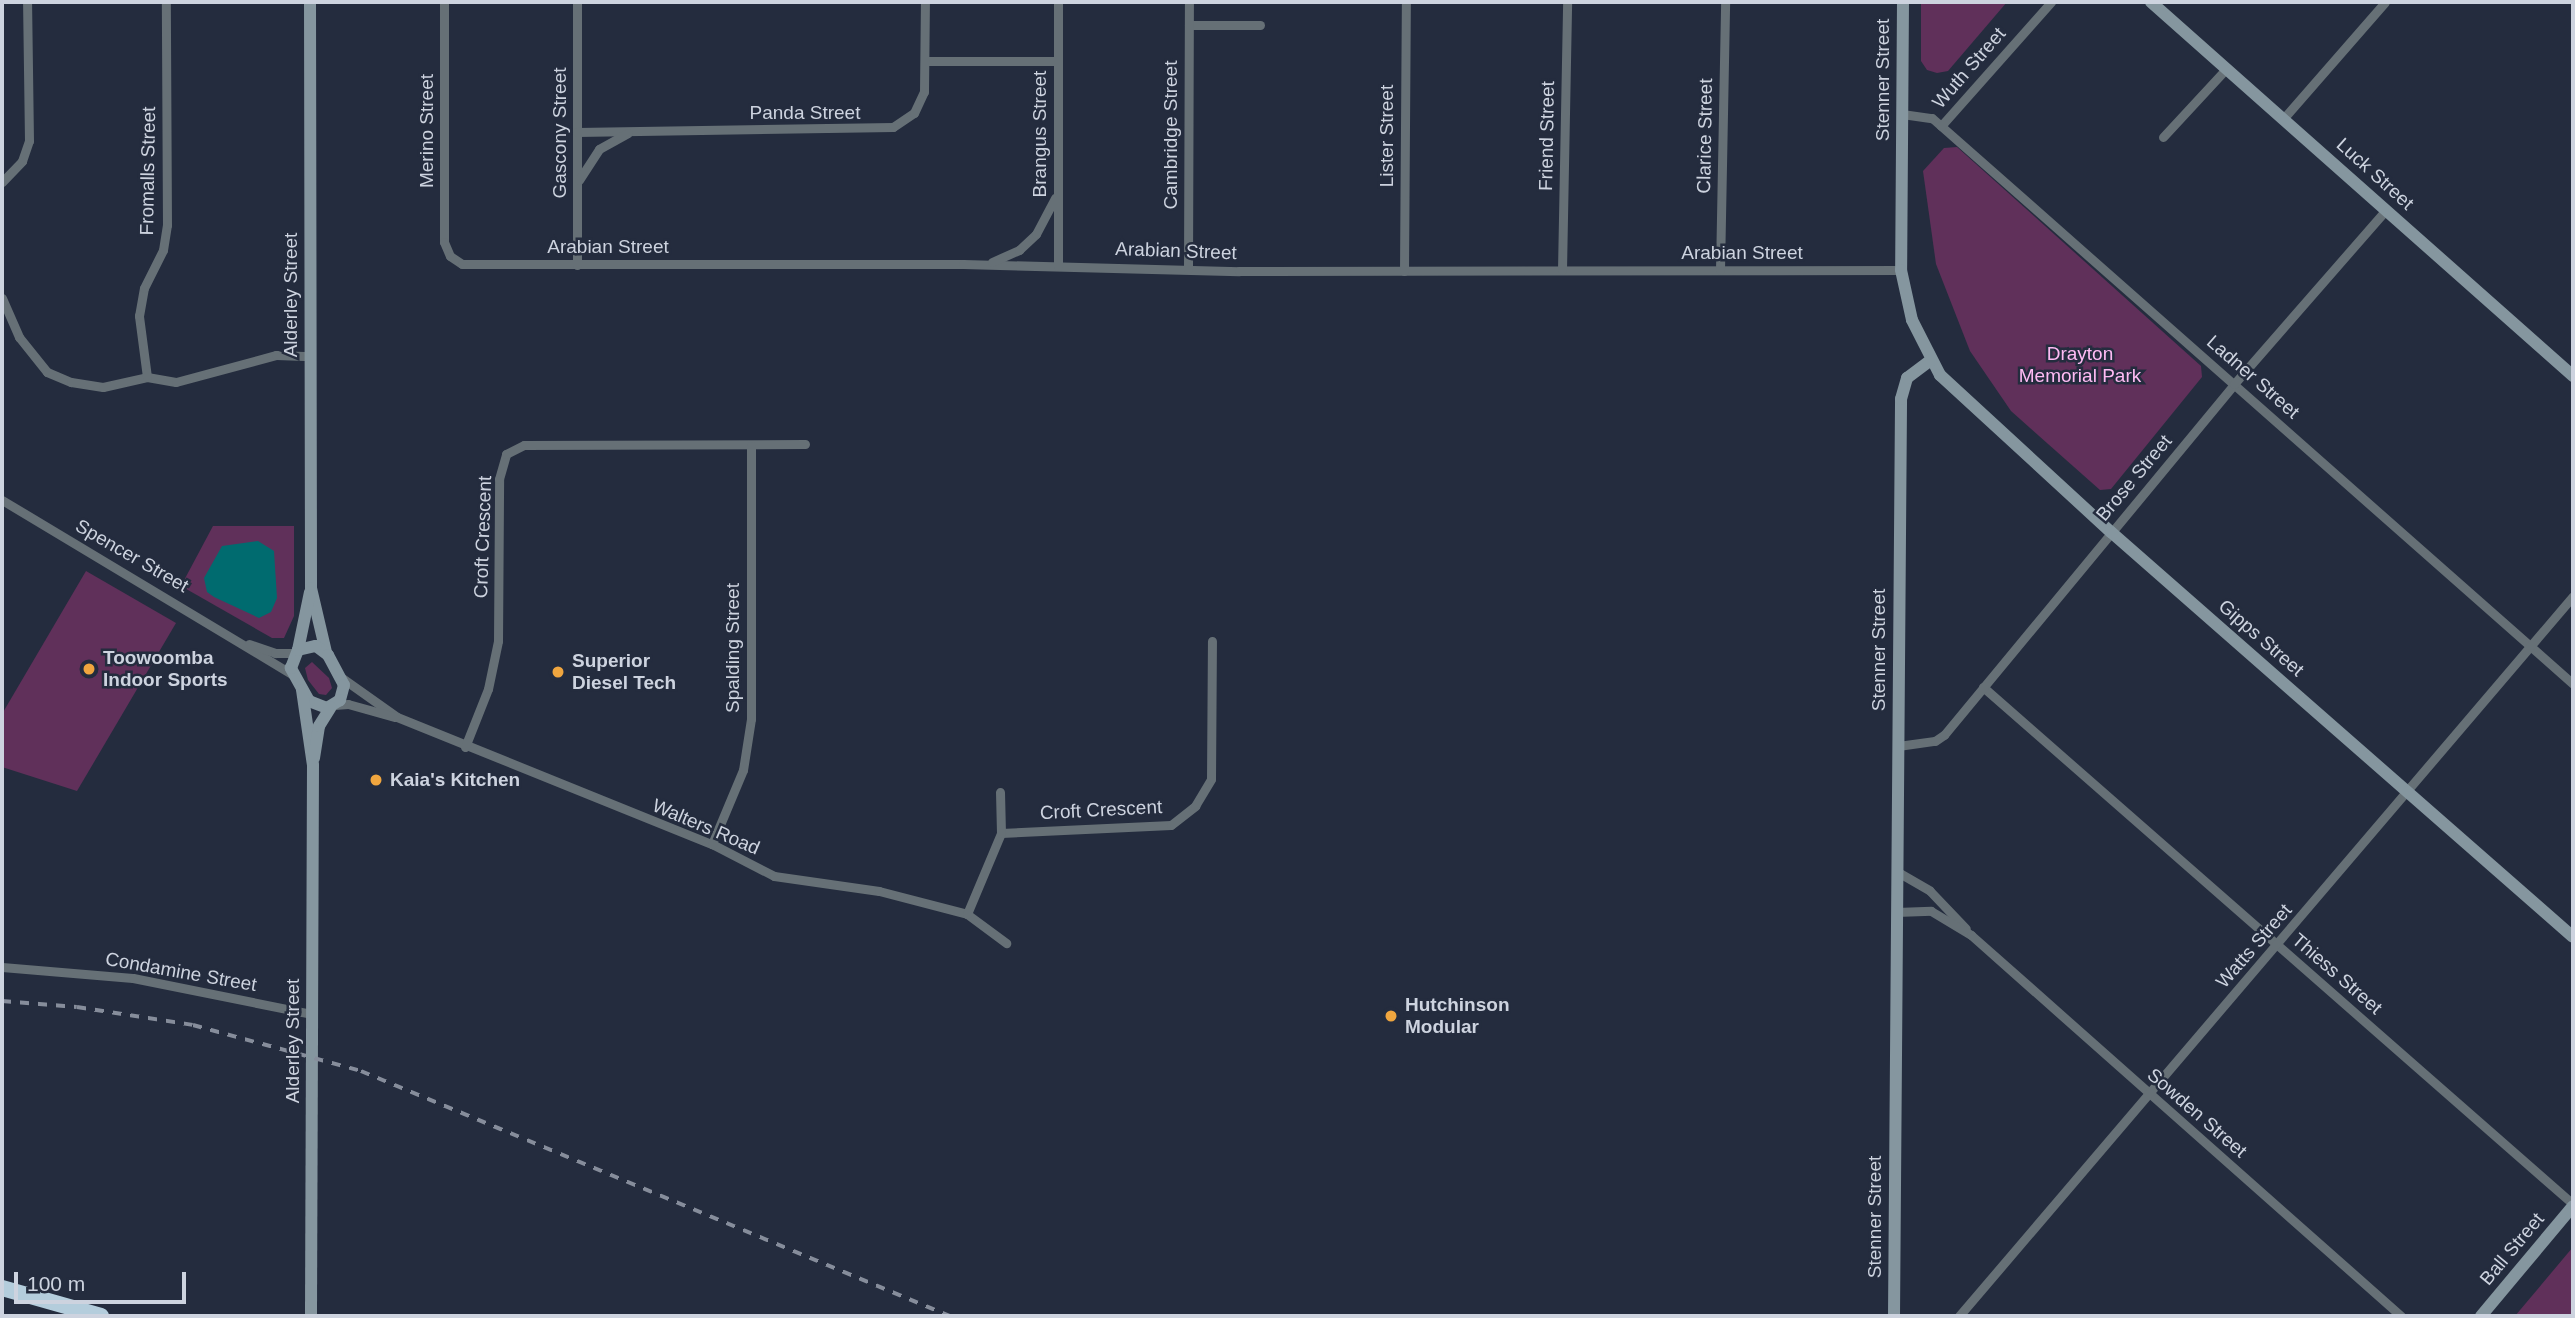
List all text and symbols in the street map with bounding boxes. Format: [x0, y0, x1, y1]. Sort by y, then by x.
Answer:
street label: Stenner Street [1872, 19, 1894, 141]
street label: Wuth Street [1928, 23, 2010, 113]
street label: Cambridge Street [1160, 61, 1182, 209]
street label: Gascony Street [549, 68, 571, 198]
street label: Brangus Street [1029, 71, 1051, 197]
street label: Merino Street [416, 74, 438, 188]
street label: Clarice Street [1693, 78, 1717, 194]
street label: Friend Street [1535, 81, 1559, 191]
street label: Lister Street [1376, 85, 1398, 187]
street label: Panda Street [750, 102, 860, 124]
street label: Fromalls Street [135, 106, 161, 236]
street label: Luck Street [2332, 133, 2418, 215]
street label: Alderley Street [280, 233, 302, 357]
street label: Arabian Street [547, 236, 669, 258]
street label: Arabian Street [1115, 237, 1237, 265]
street label: Arabian Street [1681, 242, 1803, 264]
street label: Ladner Street [2202, 331, 2304, 423]
park label: Drayton Memorial Park [2019, 343, 2141, 387]
street label: Brose Street [2091, 430, 2177, 526]
street label: Croft Crescent [469, 475, 497, 599]
street label: Spencer Street [71, 514, 193, 598]
street label: Spalding Street [722, 583, 744, 713]
street label: Stenner Street [1868, 589, 1890, 711]
street label: Gipps Street [2214, 595, 2308, 681]
place label: Toowoomba Indoor Sports [103, 647, 228, 691]
place label: Superior Diesel Tech [572, 650, 676, 694]
marker: Toowoomba Indoor Sports [81, 661, 97, 677]
marker: Superior Diesel Tech [550, 664, 566, 680]
place label: Kaia's Kitchen [390, 769, 520, 791]
marker: Kaia's Kitchen [368, 772, 384, 788]
street label: Walters Road [649, 794, 763, 860]
street label: Croft Crescent [1039, 795, 1163, 825]
street label: Watts Street [2211, 899, 2297, 993]
street label: Thiess Street [2287, 929, 2387, 1019]
street label: Condamine Street [104, 947, 258, 997]
street label: Alderley Street [282, 979, 304, 1103]
place label: Hutchinson Modular [1405, 994, 1509, 1038]
marker: Hutchinson Modular [1383, 1008, 1399, 1024]
street label: Sowden Street [2142, 1064, 2252, 1162]
street label: Stenner Street [1864, 1156, 1886, 1278]
street label: Ball Street [2475, 1208, 2549, 1290]
scale bar [18, 1258, 189, 1302]
text: 100 m [27, 1272, 85, 1295]

